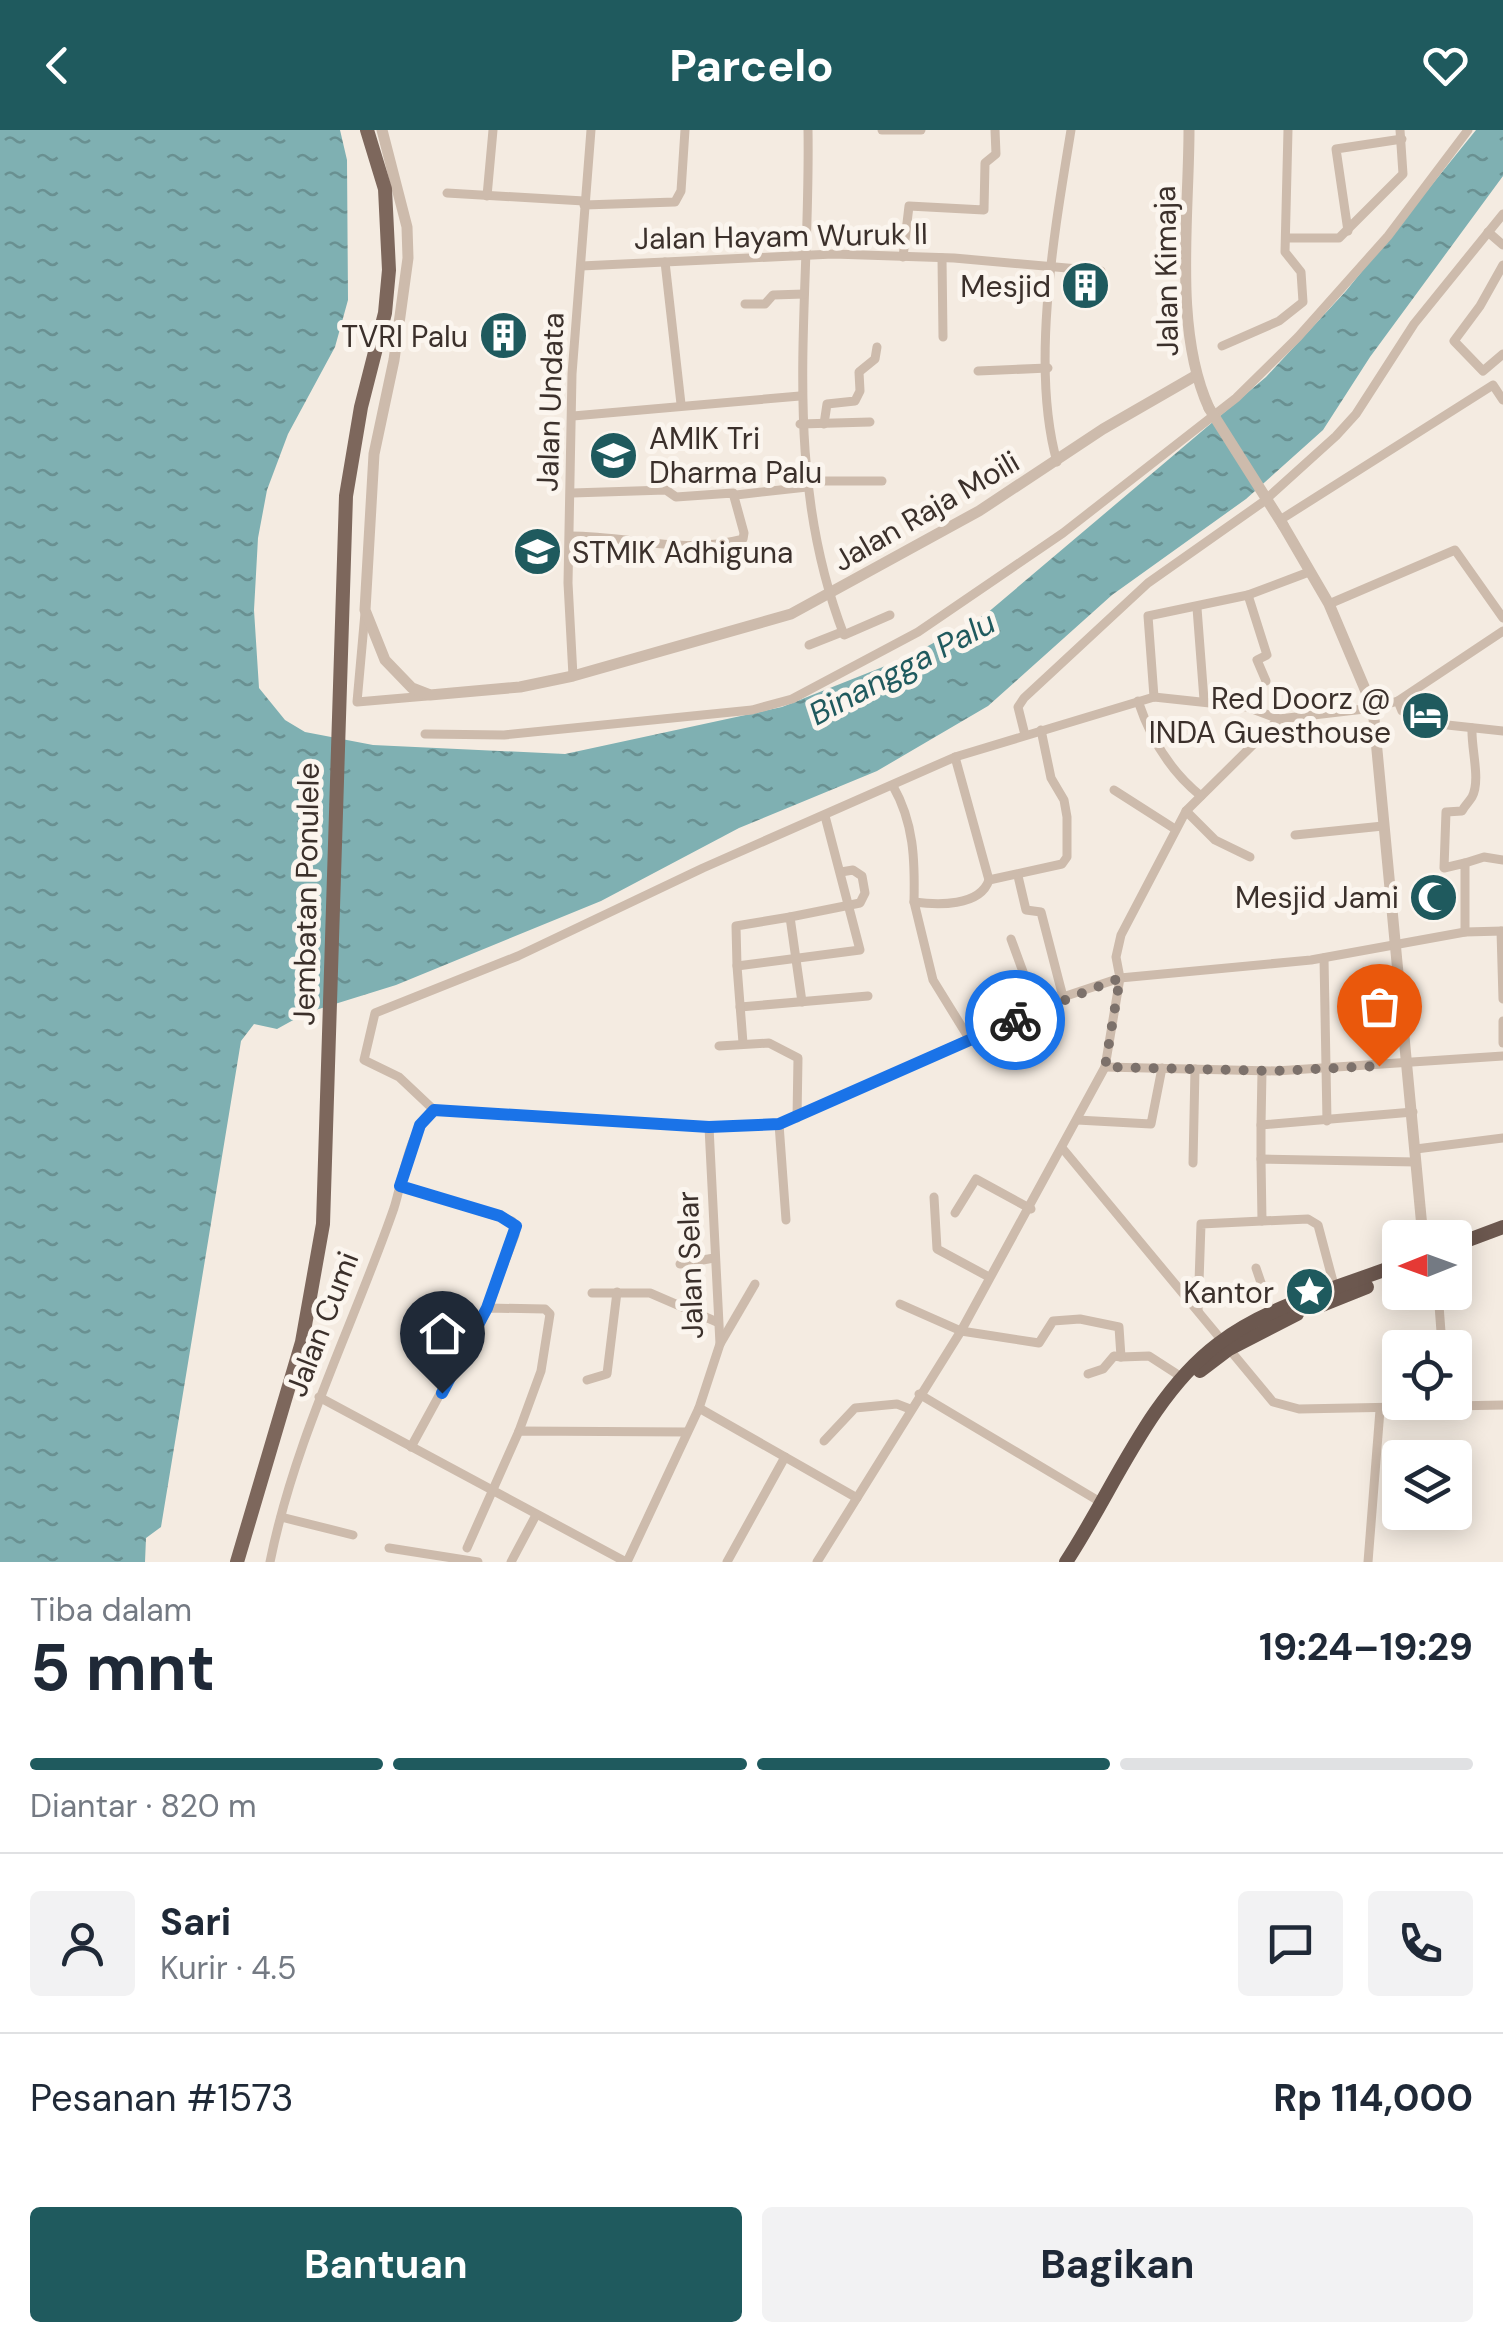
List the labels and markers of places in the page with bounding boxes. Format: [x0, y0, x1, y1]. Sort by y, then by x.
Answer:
building icon: Mesjid [1060, 260, 1112, 312]
place label: Mesjid [960, 267, 1051, 306]
building icon: TVRI Palu [477, 310, 529, 362]
place label: TVRI Palu [341, 317, 468, 356]
place label: AMIK Tri Dharma Palu [649, 419, 822, 492]
school or university icon: AMIK Tri Dharma Palu [588, 429, 640, 481]
school or university icon: STMIK Adhiguna [511, 526, 563, 578]
place label: STMIK Adhiguna [572, 533, 793, 572]
place label: Red Doorz @ INDA Guesthouse [1149, 679, 1391, 752]
hotel icon: Red Doorz @ INDA Guesthouse [1400, 689, 1452, 741]
mosque icon: Mesjid Jami [1408, 871, 1460, 923]
place label: Mesjid Jami [1235, 878, 1399, 917]
pin [1337, 964, 1422, 1067]
place icon: Kantor [1283, 1266, 1335, 1318]
place label: Kantor [1183, 1273, 1274, 1312]
pin [400, 1291, 485, 1394]

